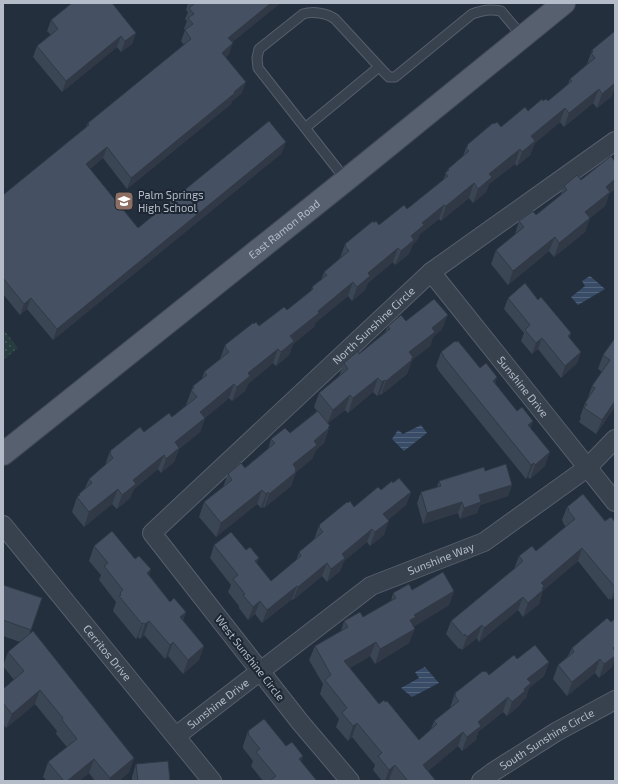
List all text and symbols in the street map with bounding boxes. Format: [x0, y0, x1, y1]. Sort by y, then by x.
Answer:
place label: Palm Springs High School [138, 188, 204, 214]
school or university icon: Palm Springs High School [113, 190, 135, 212]
street label: East Ramon Road [246, 197, 322, 261]
street label: North Sunshine Circle [330, 284, 417, 367]
street label: Sunshine Drive [495, 353, 552, 420]
street label: Sunshine Way [406, 539, 476, 577]
street label: West Sunshine Circle [213, 613, 288, 703]
street label: Cerritos Drive [81, 622, 134, 683]
street label: Sunshine Drive [184, 675, 251, 731]
street label: South Sunshine Circle [497, 706, 596, 772]

